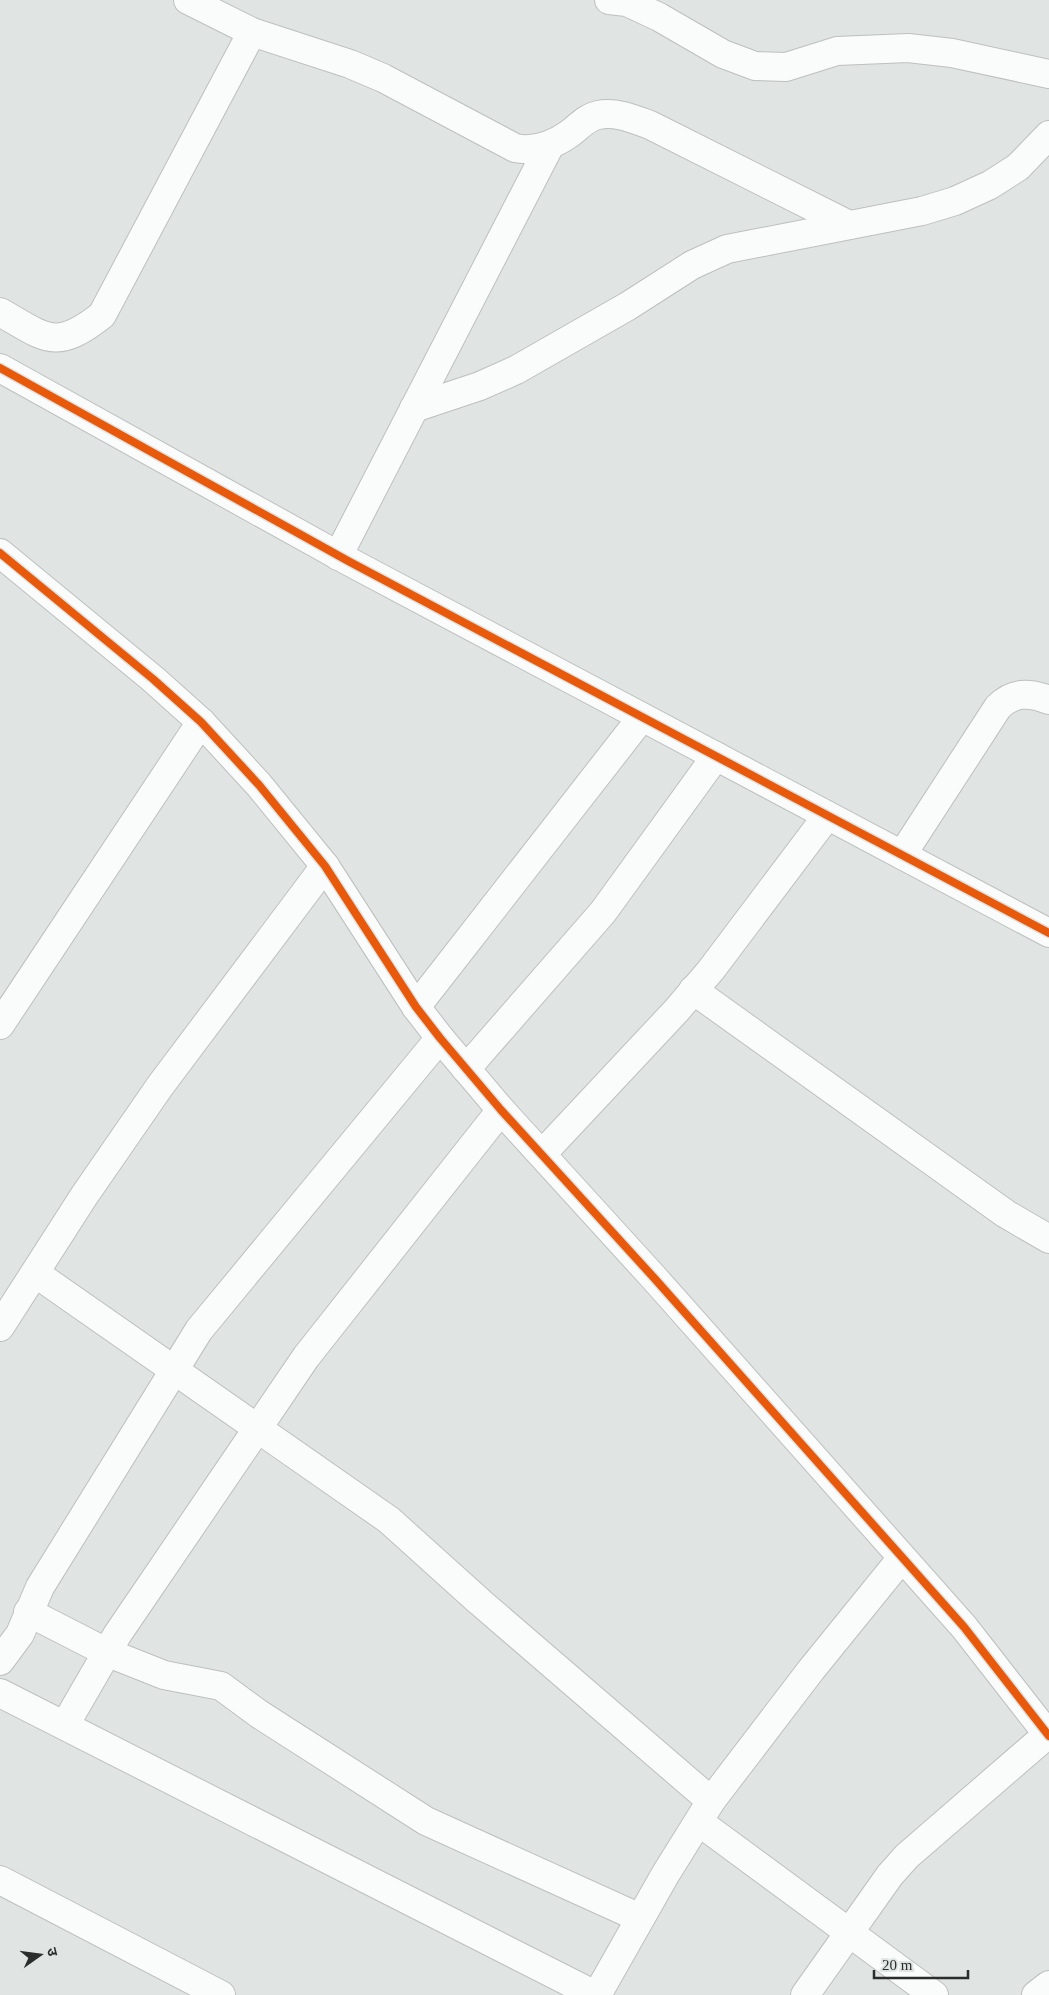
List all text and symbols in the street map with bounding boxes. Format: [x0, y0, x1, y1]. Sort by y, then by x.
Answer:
north arrow [15, 1930, 65, 1980]
text: उ [44, 1946, 61, 1959]
scale bar [874, 1948, 968, 1980]
text: 20 m [882, 1957, 913, 1973]

